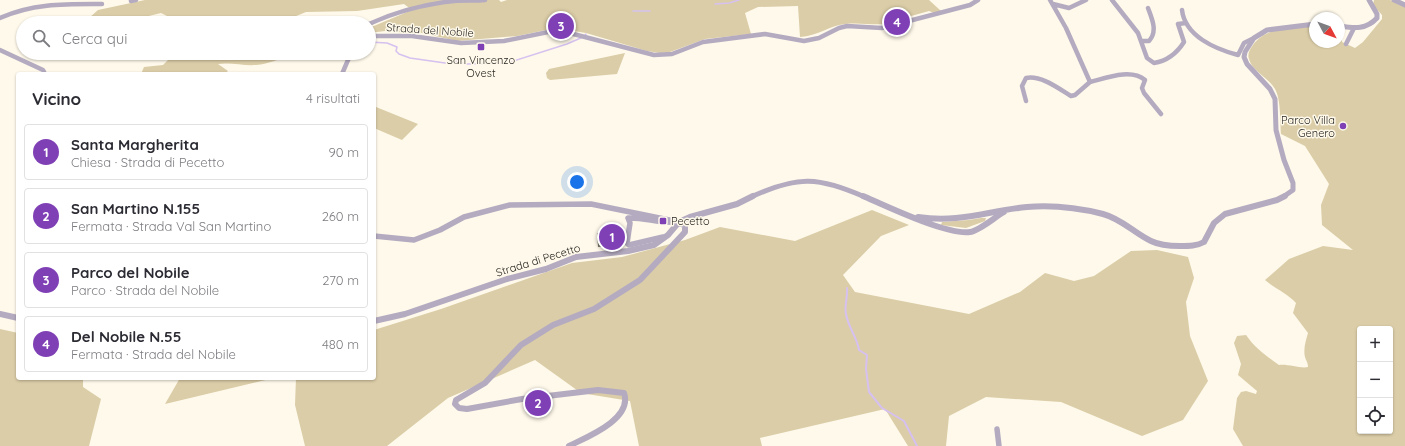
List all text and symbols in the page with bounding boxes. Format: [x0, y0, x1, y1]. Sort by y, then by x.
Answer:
pin: 4 [884, 7, 910, 37]
pin: 3 [548, 11, 574, 41]
north arrow [1309, 12, 1345, 48]
search box [16, 16, 376, 60]
street label: Strada del Nobile [386, 20, 474, 40]
icon: search [30, 27, 52, 49]
text: Cerca qui [62, 29, 128, 48]
marker: San Vincenzo Ovest [476, 42, 486, 52]
place label: San Vincenzo Ovest [447, 53, 516, 80]
text: Vicino [32, 88, 81, 109]
text: 4 risultati [306, 90, 360, 106]
place label: Parco Villa Genero [1281, 113, 1335, 140]
marker: Parco Villa Genero [1338, 121, 1348, 131]
text: Santa Margherita [71, 135, 199, 154]
text: 1 [43, 144, 49, 160]
text: 90 m [329, 144, 359, 160]
text: Chiesa · Strada di Pecetto [71, 154, 224, 170]
your location [567, 172, 587, 192]
text: San Martino N.155 [71, 199, 200, 218]
text: 2 [42, 208, 50, 224]
text: 260 m [322, 208, 359, 224]
place label: Pecetto [671, 214, 710, 228]
marker: Pecetto [658, 216, 668, 226]
text: Fermata · Strada Val San Martino [71, 218, 271, 234]
pin: 1 [599, 222, 625, 252]
street label: Strada di Pecetto [494, 240, 582, 280]
text: Parco del Nobile [71, 263, 190, 282]
text: 3 [43, 272, 49, 288]
text: 270 m [322, 272, 359, 288]
text: Parco · Strada del Nobile [71, 282, 219, 298]
map controls [1357, 326, 1393, 434]
button: + [1357, 326, 1393, 362]
text: Del Nobile N.55 [71, 327, 181, 346]
text: 4 [42, 336, 50, 352]
text: 480 m [322, 336, 359, 352]
text: Fermata · Strada del Nobile [71, 346, 236, 362]
button: − [1357, 362, 1393, 398]
pin: 2 [525, 388, 551, 418]
button: locate [1357, 398, 1393, 434]

